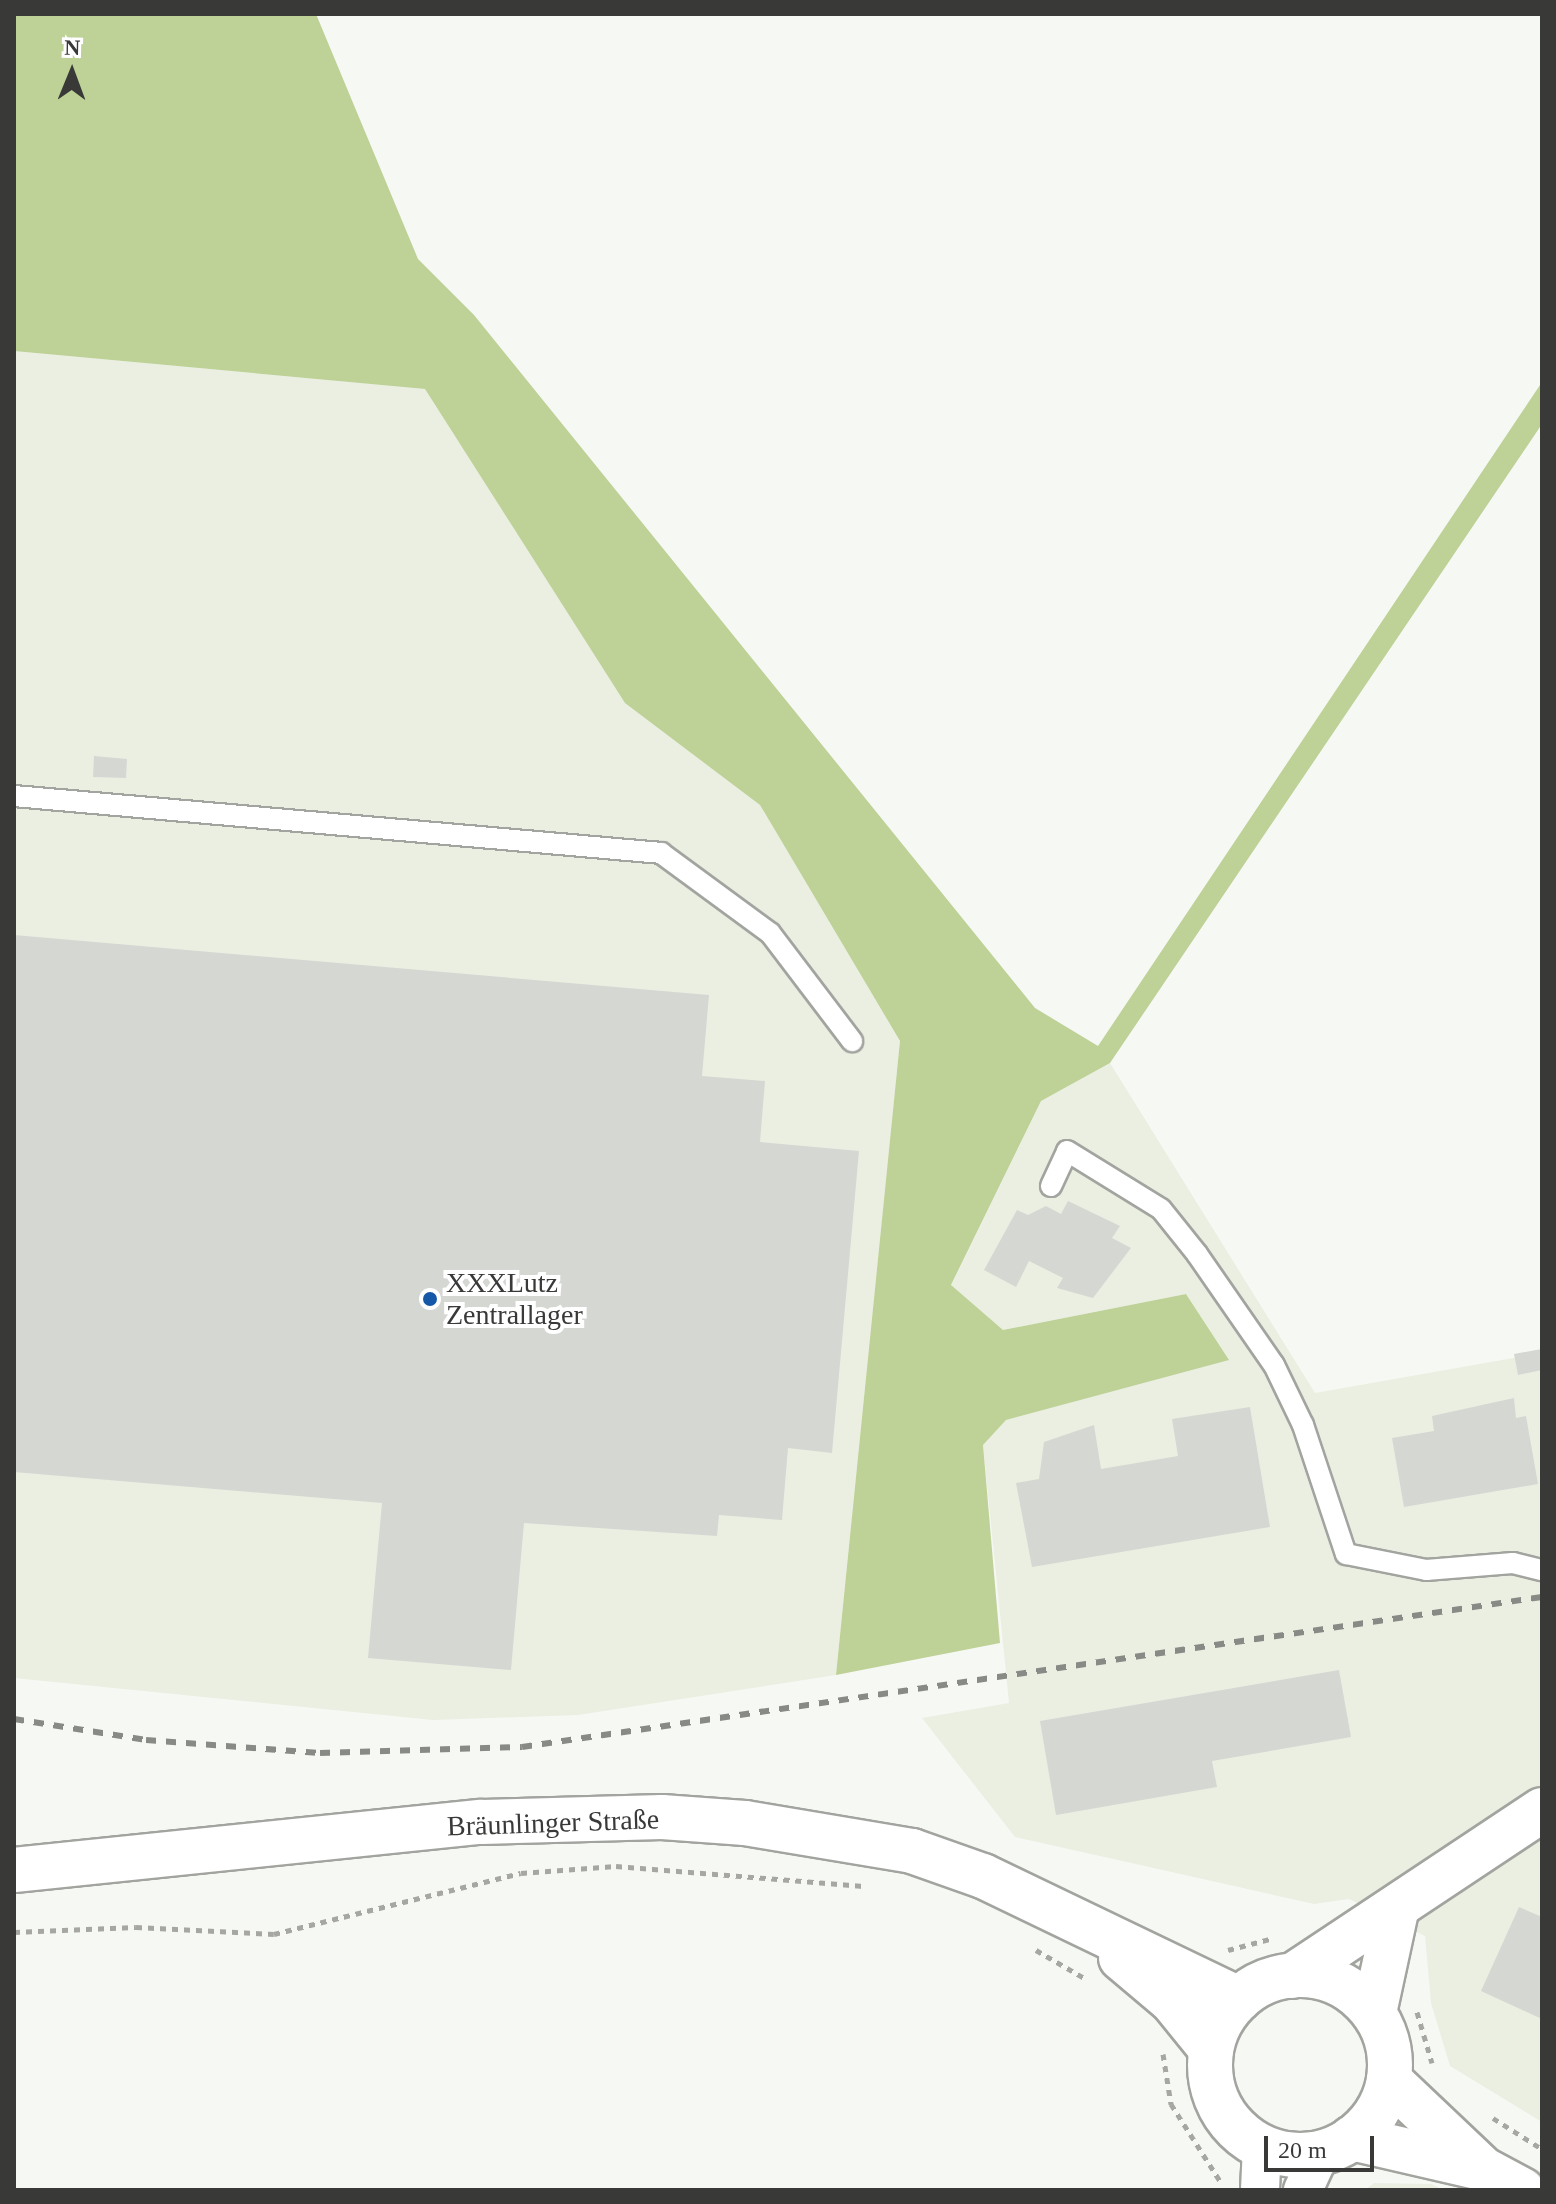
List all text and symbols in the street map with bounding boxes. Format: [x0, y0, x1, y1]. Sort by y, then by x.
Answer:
north arrow [32, 32, 112, 112]
text: N [64, 35, 81, 60]
place label: XXXLutz Zentrallager [446, 1266, 583, 1332]
marker: XXXLutz Zentrallager [421, 1290, 439, 1308]
street label: Bräunlinger Straße [446, 1803, 660, 1843]
scale bar [1268, 2120, 1378, 2170]
text: 20 m [1278, 2137, 1327, 2163]

